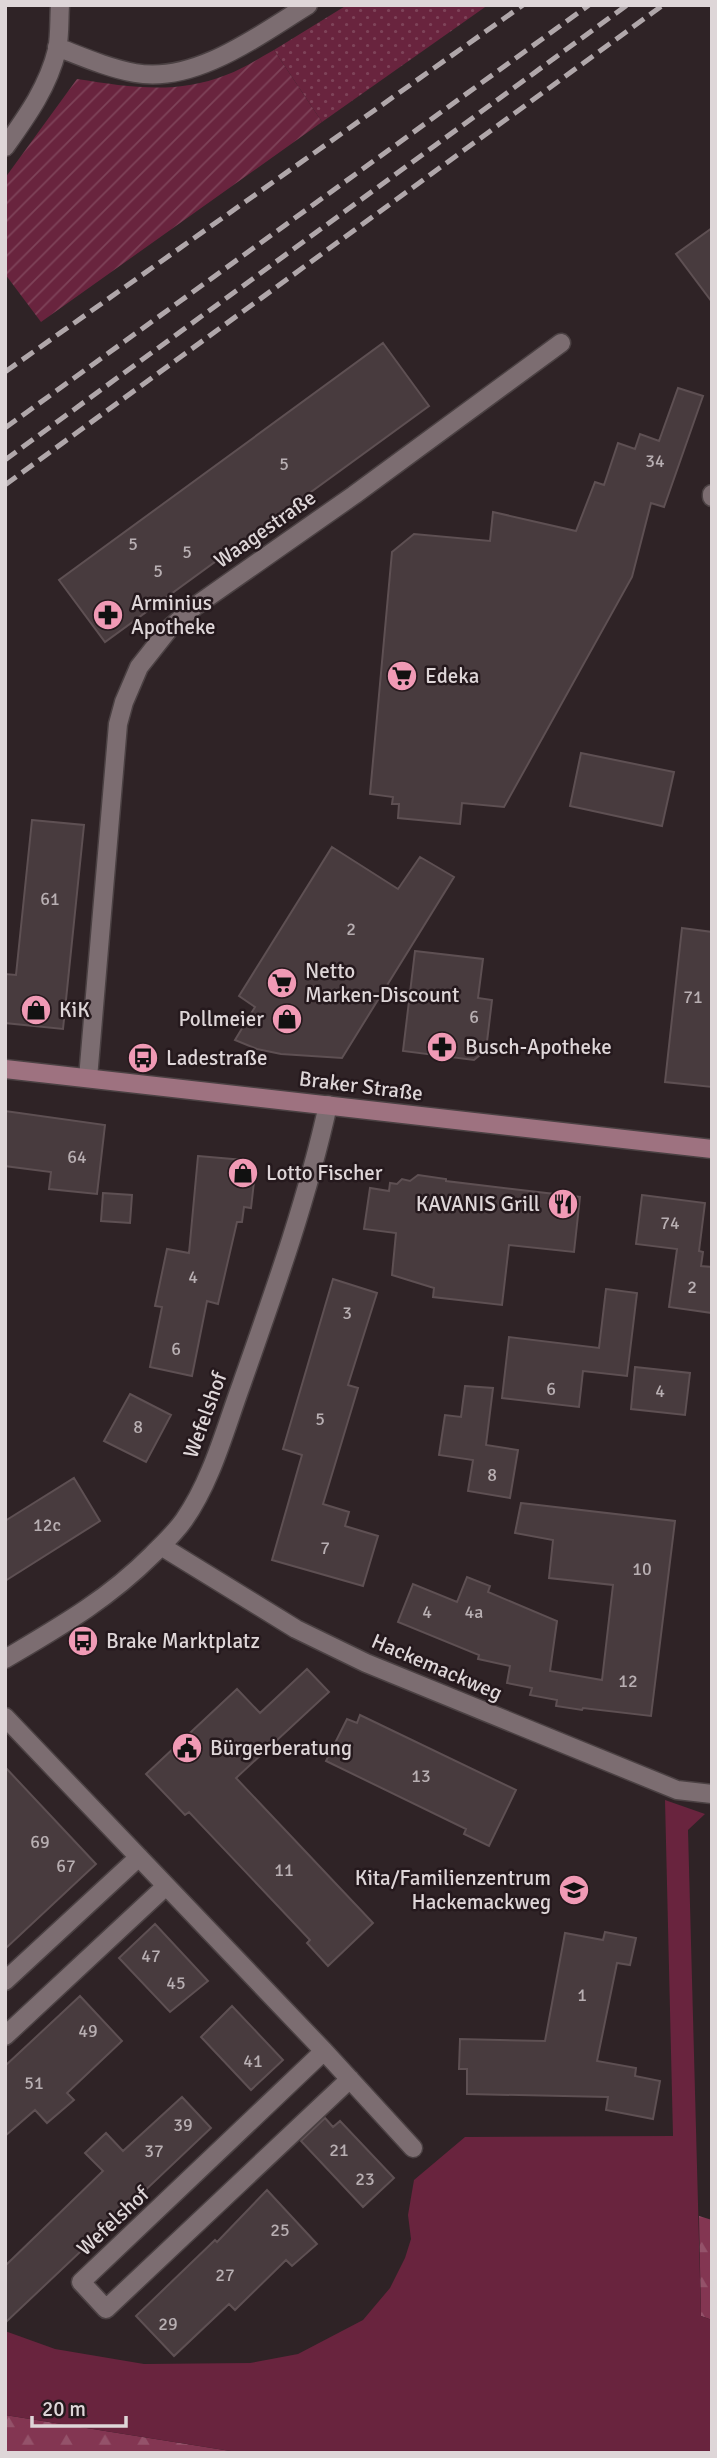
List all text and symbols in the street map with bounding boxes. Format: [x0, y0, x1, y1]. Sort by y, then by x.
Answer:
house number: 34 [645, 450, 665, 472]
house number: 5 [279, 453, 289, 475]
street label: Waagestraße [209, 484, 321, 574]
house number: 5 [128, 533, 138, 555]
house number: 5 [182, 541, 192, 563]
house number: 5 [153, 560, 163, 582]
place label: Arminius Apotheke [131, 590, 216, 640]
pharmacy icon: Arminius Apotheke [91, 598, 125, 632]
supermarket icon: Edeka [385, 659, 419, 693]
place label: Edeka [425, 663, 479, 689]
house number: 61 [40, 888, 60, 910]
house number: 2 [346, 918, 356, 940]
place label: Netto Marken-Discount [305, 958, 459, 1008]
supermarket icon: Netto Marken-Discount [265, 966, 299, 1000]
house number: 71 [683, 986, 703, 1008]
shop icon: KiK [19, 993, 53, 1027]
place label: KiK [59, 997, 90, 1023]
shop icon: Pollmeier [270, 1002, 304, 1036]
place label: Pollmeier [178, 1006, 264, 1032]
house number: 6 [469, 1006, 479, 1028]
pharmacy icon: Busch-Apotheke [425, 1030, 459, 1064]
place label: Busch-Apotheke [465, 1034, 612, 1060]
bus stop icon: Ladestraße [126, 1041, 160, 1075]
place label: Ladestraße [166, 1045, 267, 1071]
street label: Braker Straße [298, 1066, 424, 1106]
house number: 64 [67, 1146, 87, 1168]
shop icon: Lotto Fischer [226, 1156, 260, 1190]
place label: Lotto Fischer [266, 1160, 383, 1186]
restaurant icon: KAVANIS Grill [546, 1187, 580, 1221]
place label: KAVANIS Grill [416, 1191, 540, 1217]
house number: 74 [660, 1212, 680, 1234]
house number: 4 [188, 1266, 198, 1288]
house number: 2 [687, 1276, 697, 1298]
house number: 3 [342, 1302, 352, 1324]
house number: 6 [171, 1338, 181, 1360]
street label: Wefelshof [177, 1368, 233, 1461]
house number: 6 [546, 1378, 556, 1400]
house number: 4 [655, 1380, 665, 1402]
house number: 5 [315, 1408, 325, 1430]
house number: 8 [133, 1416, 143, 1438]
house number: 8 [487, 1464, 497, 1486]
house number: 12c [33, 1514, 61, 1536]
house number: 7 [320, 1537, 330, 1559]
house number: 10 [632, 1558, 652, 1580]
house number: 4 [422, 1601, 432, 1623]
house number: 4a [465, 1601, 483, 1623]
bus stop icon: Brake Marktplatz [66, 1624, 100, 1658]
place label: Brake Marktplatz [106, 1628, 260, 1654]
street label: Hackemackweg [368, 1628, 506, 1706]
house number: 12 [618, 1670, 638, 1692]
public building icon: Bürgerberatung [170, 1731, 204, 1765]
place label: Bürgerberatung [210, 1735, 352, 1761]
house number: 13 [411, 1765, 431, 1787]
house number: 69 [30, 1831, 50, 1853]
house number: 67 [56, 1855, 76, 1877]
house number: 11 [274, 1859, 294, 1881]
place label: Kita/Familienzentrum Hackemackweg [355, 1865, 551, 1915]
school or university icon: Kita/Familienzentrum Hackemackweg [557, 1873, 591, 1907]
house number: 47 [141, 1945, 161, 1967]
house number: 45 [166, 1972, 186, 1994]
house number: 1 [577, 1984, 587, 2006]
house number: 49 [78, 2020, 98, 2042]
house number: 41 [243, 2050, 263, 2072]
house number: 51 [24, 2072, 44, 2094]
house number: 39 [173, 2114, 193, 2136]
house number: 21 [329, 2139, 349, 2161]
house number: 37 [144, 2140, 164, 2162]
house number: 23 [355, 2168, 375, 2190]
street label: Wefelshof [71, 2180, 155, 2261]
house number: 25 [270, 2219, 290, 2241]
house number: 27 [215, 2264, 235, 2286]
house number: 29 [158, 2313, 178, 2335]
scale bar [32, 2384, 126, 2428]
text: 20 m [42, 2396, 86, 2422]

